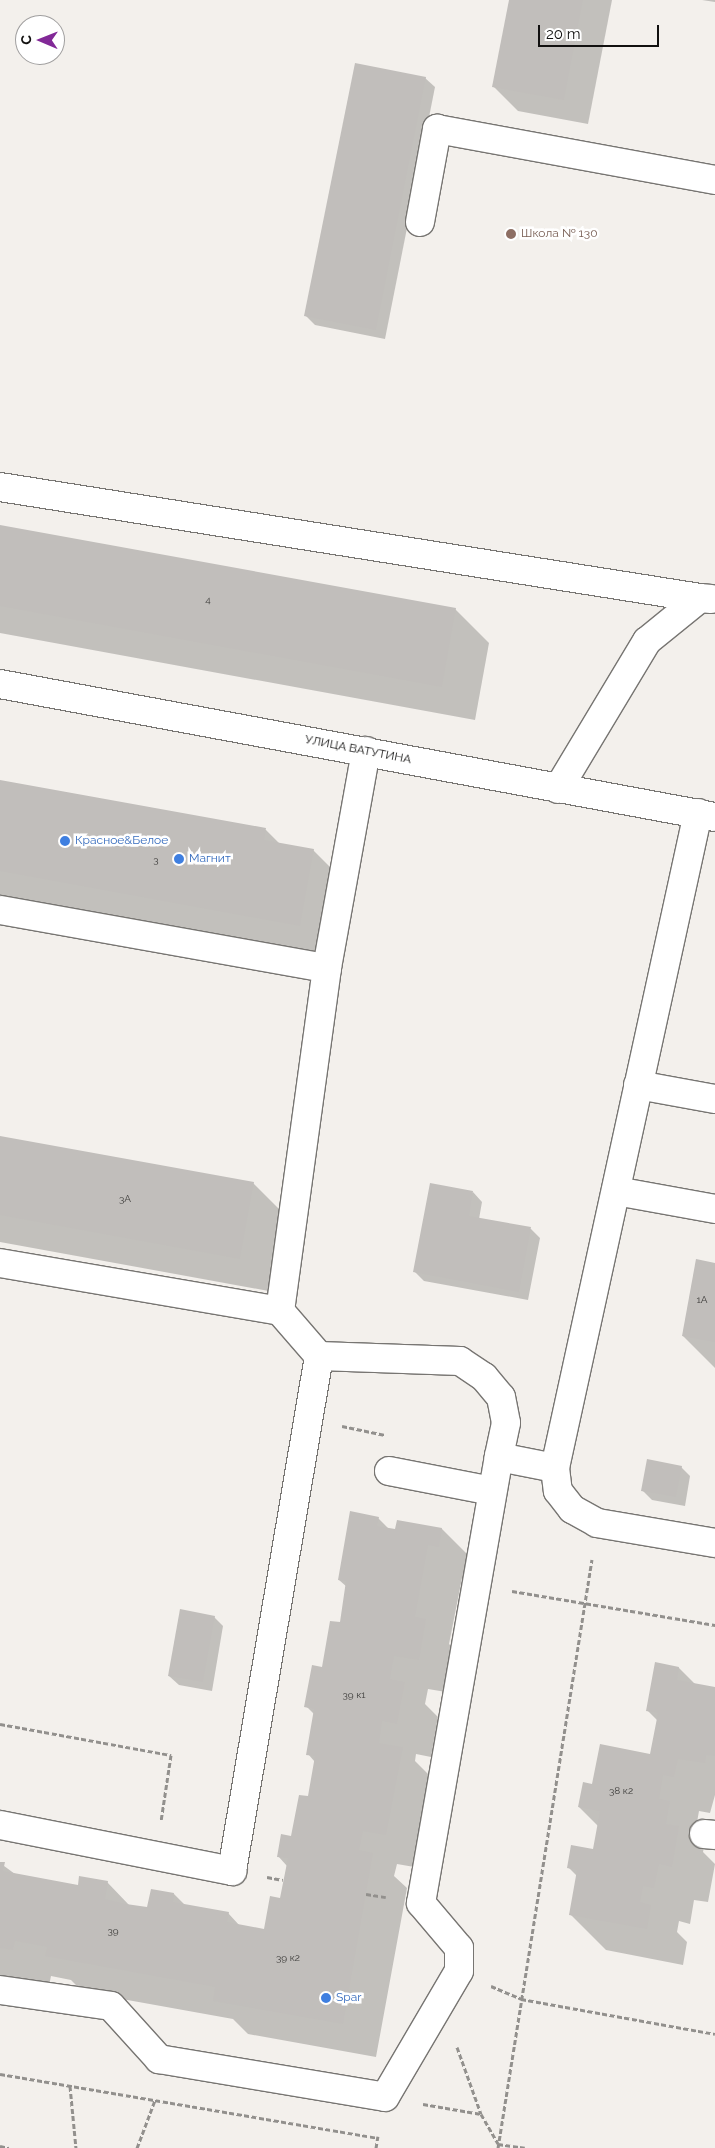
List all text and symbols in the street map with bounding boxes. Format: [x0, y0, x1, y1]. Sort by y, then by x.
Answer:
north arrow [15, 15, 65, 65]
scale bar [540, 15, 661, 47]
text: 20 m [546, 25, 581, 43]
text: С [18, 35, 34, 45]
place label: Школа № 130 [521, 227, 598, 241]
marker: Школа № 130 [505, 228, 517, 240]
house number: 4 [205, 594, 211, 606]
street label: УЛИЦА ВАТУТИНА [303, 733, 413, 767]
place label: Красное&Белое [75, 834, 168, 848]
marker: Красное&Белое [59, 835, 71, 847]
place label: Магнит [189, 852, 231, 866]
marker: Магнит [173, 853, 185, 865]
house number: 3 [153, 854, 159, 866]
house number: 3А [119, 1193, 131, 1205]
house number: 1А [696, 1294, 708, 1306]
house number: 39 к1 [342, 1689, 366, 1701]
house number: 38 к2 [609, 1785, 633, 1797]
house number: 39 [107, 1925, 119, 1937]
house number: 39 к2 [276, 1952, 300, 1964]
place label: Spar [336, 1991, 361, 2005]
marker: Spar [320, 1992, 332, 2004]

